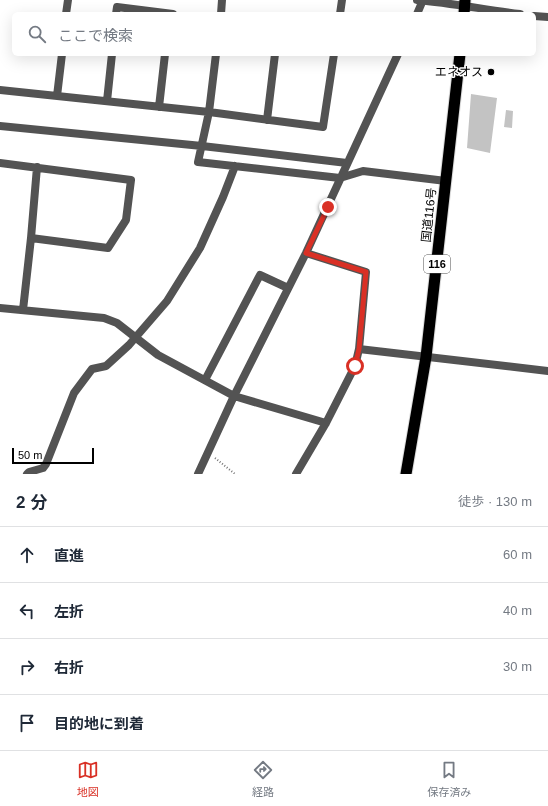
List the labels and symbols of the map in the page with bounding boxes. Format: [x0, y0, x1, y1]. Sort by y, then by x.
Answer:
place label: エネオス [435, 65, 483, 79]
marker: エネオス [486, 67, 496, 77]
street label: 国道116号 [419, 187, 439, 243]
route end [319, 198, 337, 216]
road number: 116 [424, 255, 450, 273]
route start [346, 357, 364, 375]
scale bar [12, 446, 94, 465]

